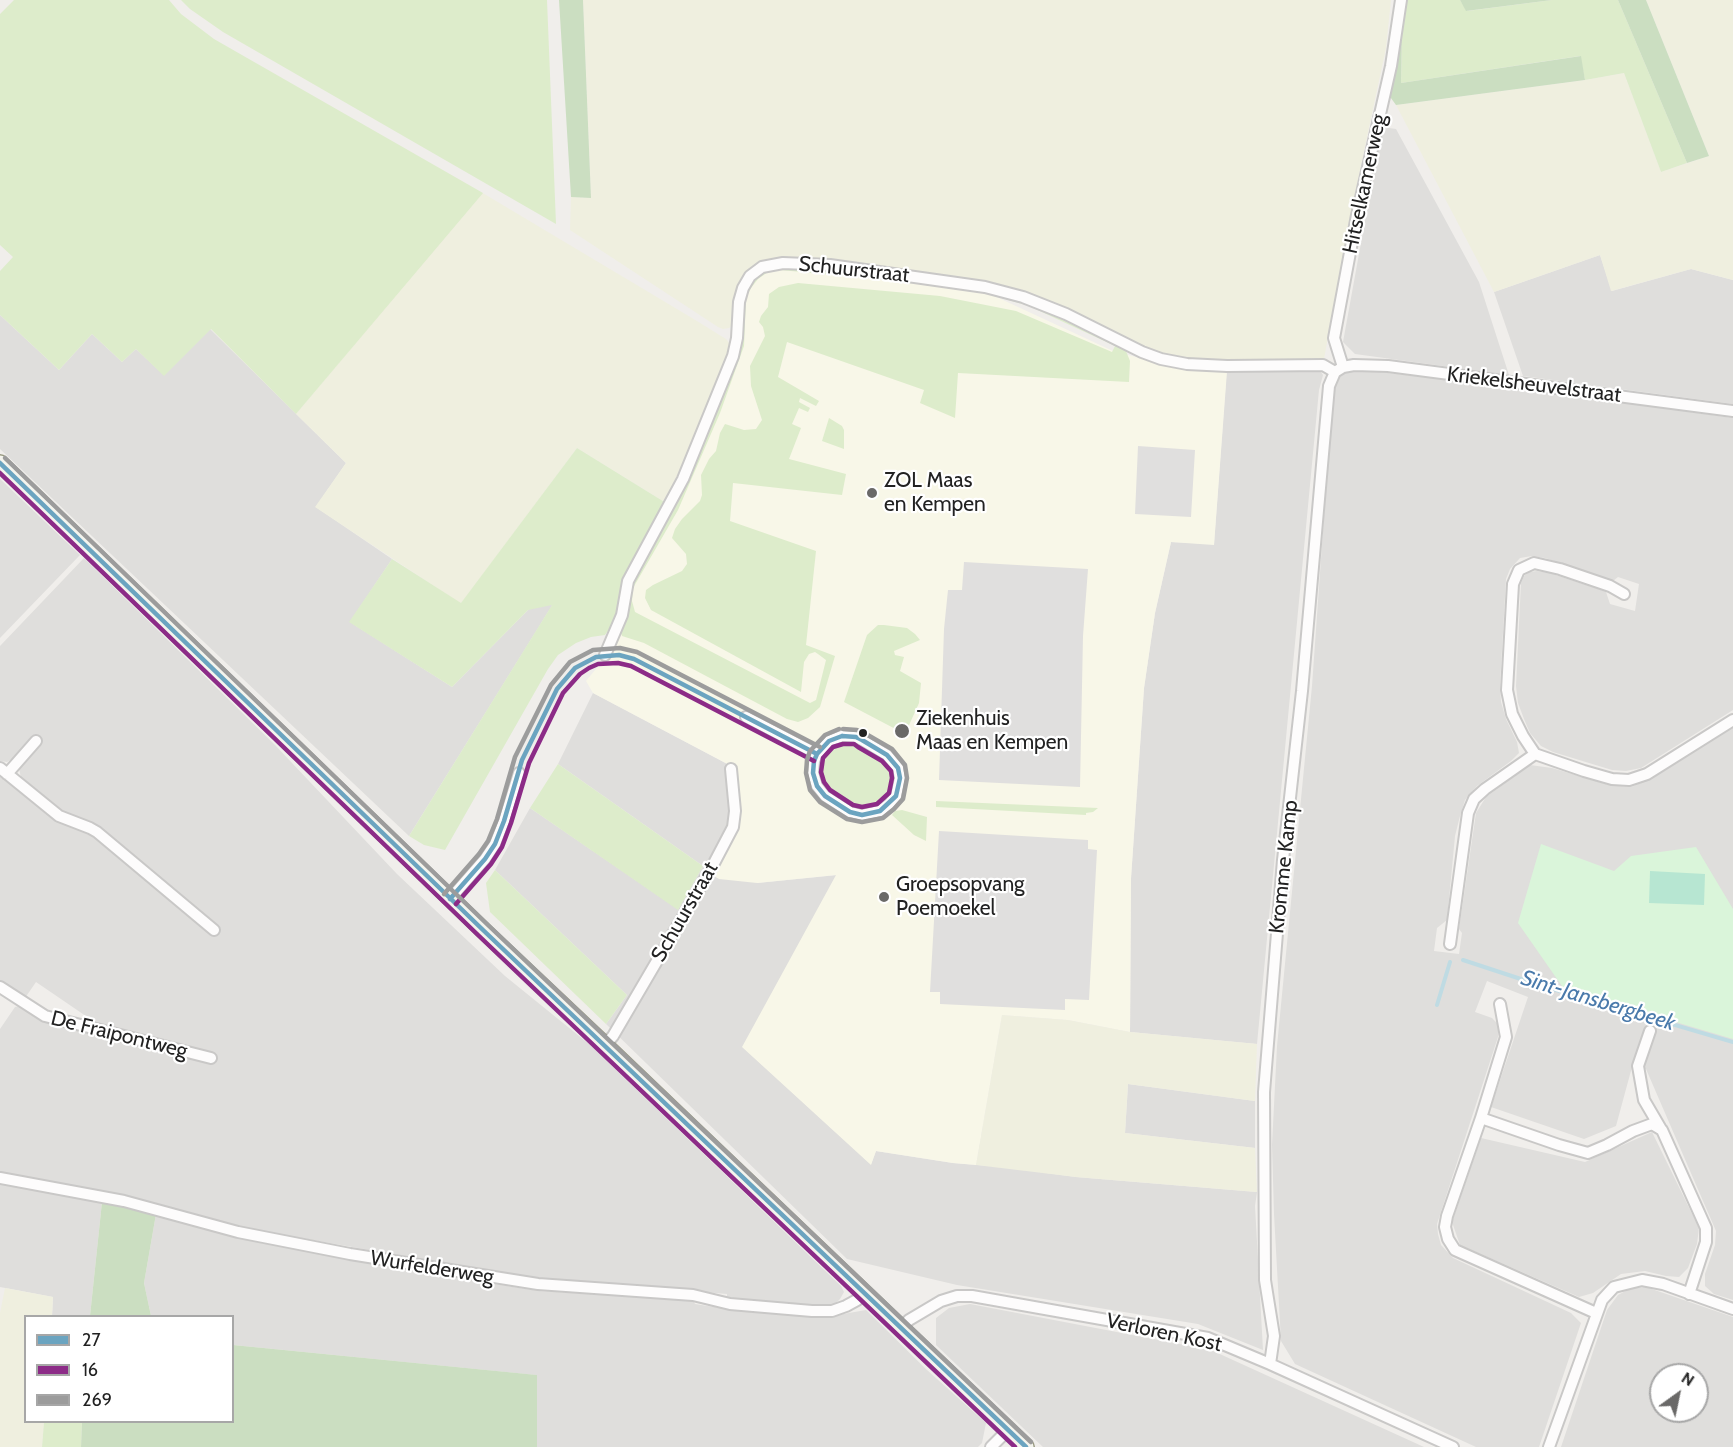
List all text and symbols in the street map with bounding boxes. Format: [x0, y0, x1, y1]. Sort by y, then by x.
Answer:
street label: Hitselkamerweg [1338, 112, 1392, 256]
street label: Schuurstraat [797, 252, 911, 288]
street label: Kriekelsheuvelstraat [1445, 362, 1623, 408]
place label: ZOL Maas en Kempen [884, 468, 986, 518]
marker: ZOL Maas en Kempen [865, 486, 879, 500]
place label: Ziekenhuis Maas en Kempen [916, 706, 1068, 756]
marker: Ziekenhuis Maas en Kempen [893, 722, 911, 740]
unlabelled marker [857, 727, 869, 739]
street label: Kromme Kamp [1264, 799, 1304, 935]
street label: Schuurstraat [646, 858, 724, 966]
place label: Groepsopvang Poemoekel [896, 872, 1025, 922]
marker: Groepsopvang Poemoekel [877, 890, 891, 904]
water label: Sint-Jansbergbeek [1518, 965, 1678, 1037]
street label: De Fraipontweg [48, 1006, 190, 1064]
street label: Wurfelderweg [368, 1246, 496, 1290]
street label: Verloren Kost [1104, 1308, 1224, 1358]
legend [24, 1315, 234, 1423]
text: 27 [82, 1329, 101, 1351]
text: 16 [82, 1359, 98, 1381]
north arrow [1649, 1363, 1709, 1423]
text: N [1678, 1368, 1698, 1390]
text: 269 [82, 1389, 112, 1411]

